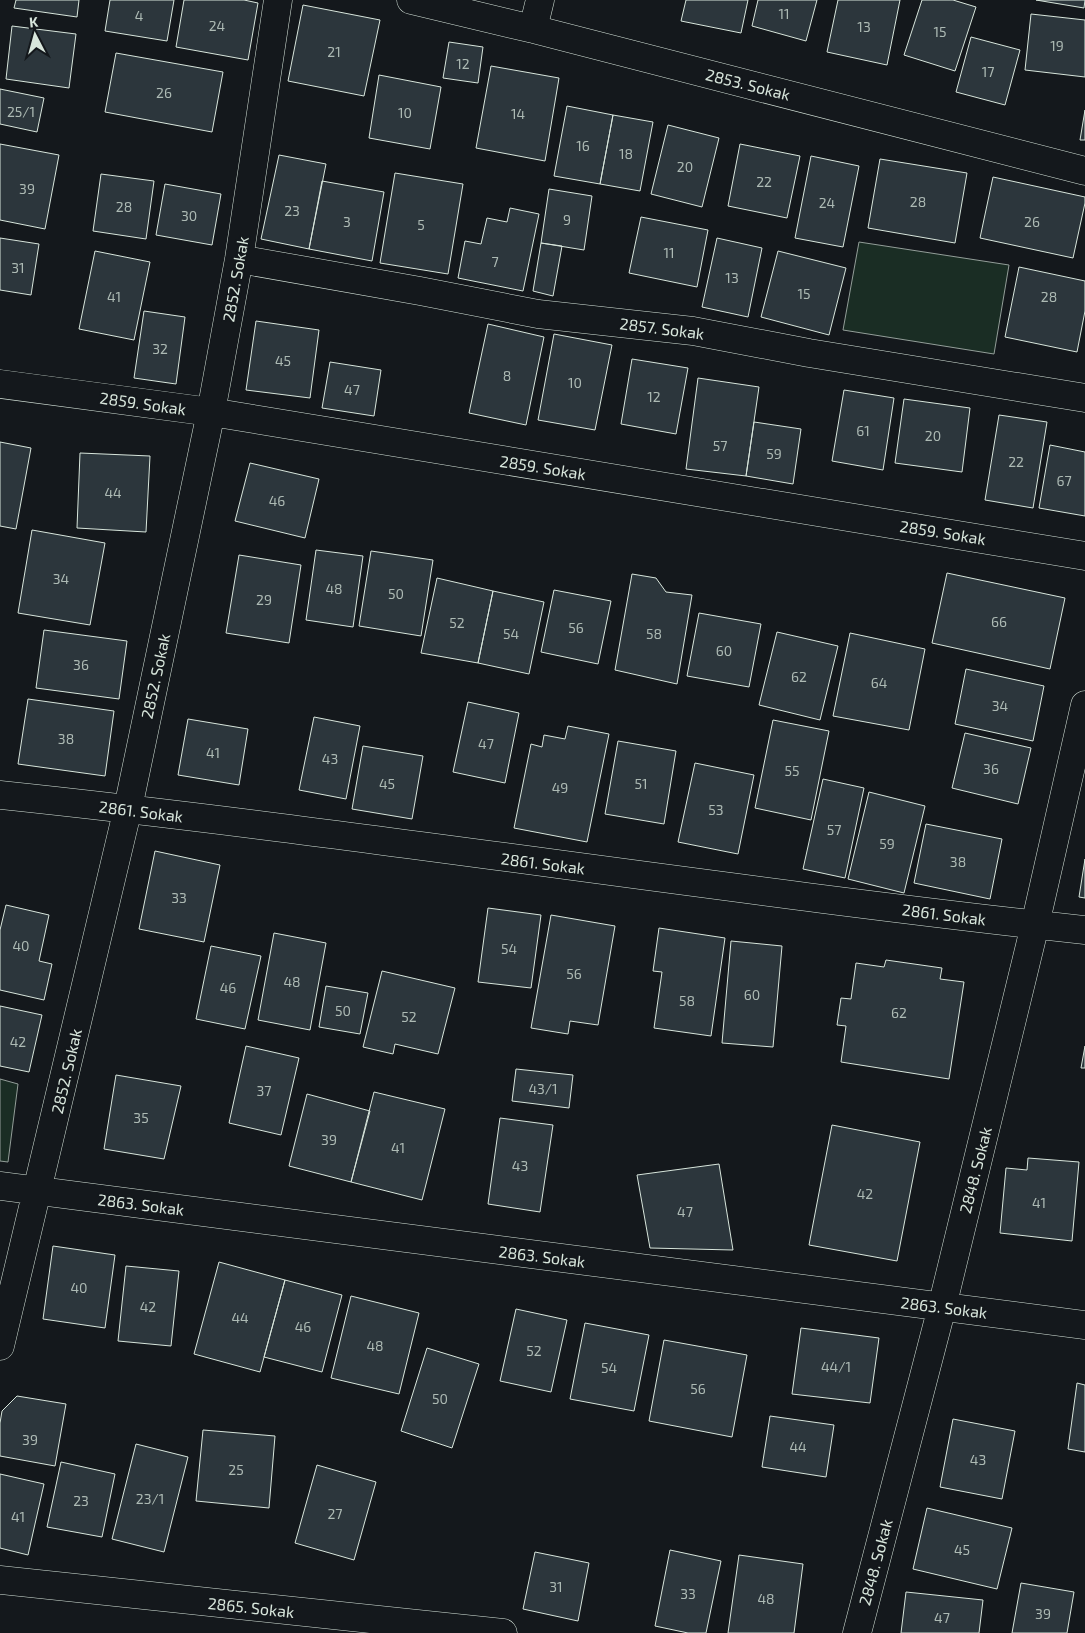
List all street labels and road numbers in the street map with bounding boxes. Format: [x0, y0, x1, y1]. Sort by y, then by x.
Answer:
street label: 2853. Sokak [704, 64, 792, 104]
street label: 2852. Sokak [218, 235, 252, 323]
street label: 2857. Sokak [619, 313, 705, 343]
street label: 2859. Sokak [99, 388, 187, 418]
street label: 2859. Sokak [499, 451, 587, 483]
street label: 2859. Sokak [899, 516, 987, 548]
street label: 2852. Sokak [137, 632, 173, 720]
street label: 2861. Sokak [98, 796, 184, 826]
street label: 2861. Sokak [500, 848, 586, 878]
street label: 2861. Sokak [901, 899, 987, 929]
street label: 2852. Sokak [47, 1027, 85, 1115]
street label: 2848. Sokak [955, 1125, 995, 1215]
street label: 2863. Sokak [97, 1189, 185, 1219]
street label: 2863. Sokak [498, 1241, 586, 1271]
street label: 2863. Sokak [900, 1292, 988, 1322]
street label: 2848. Sokak [854, 1517, 896, 1607]
street label: 2865. Sokak [207, 1593, 295, 1621]

